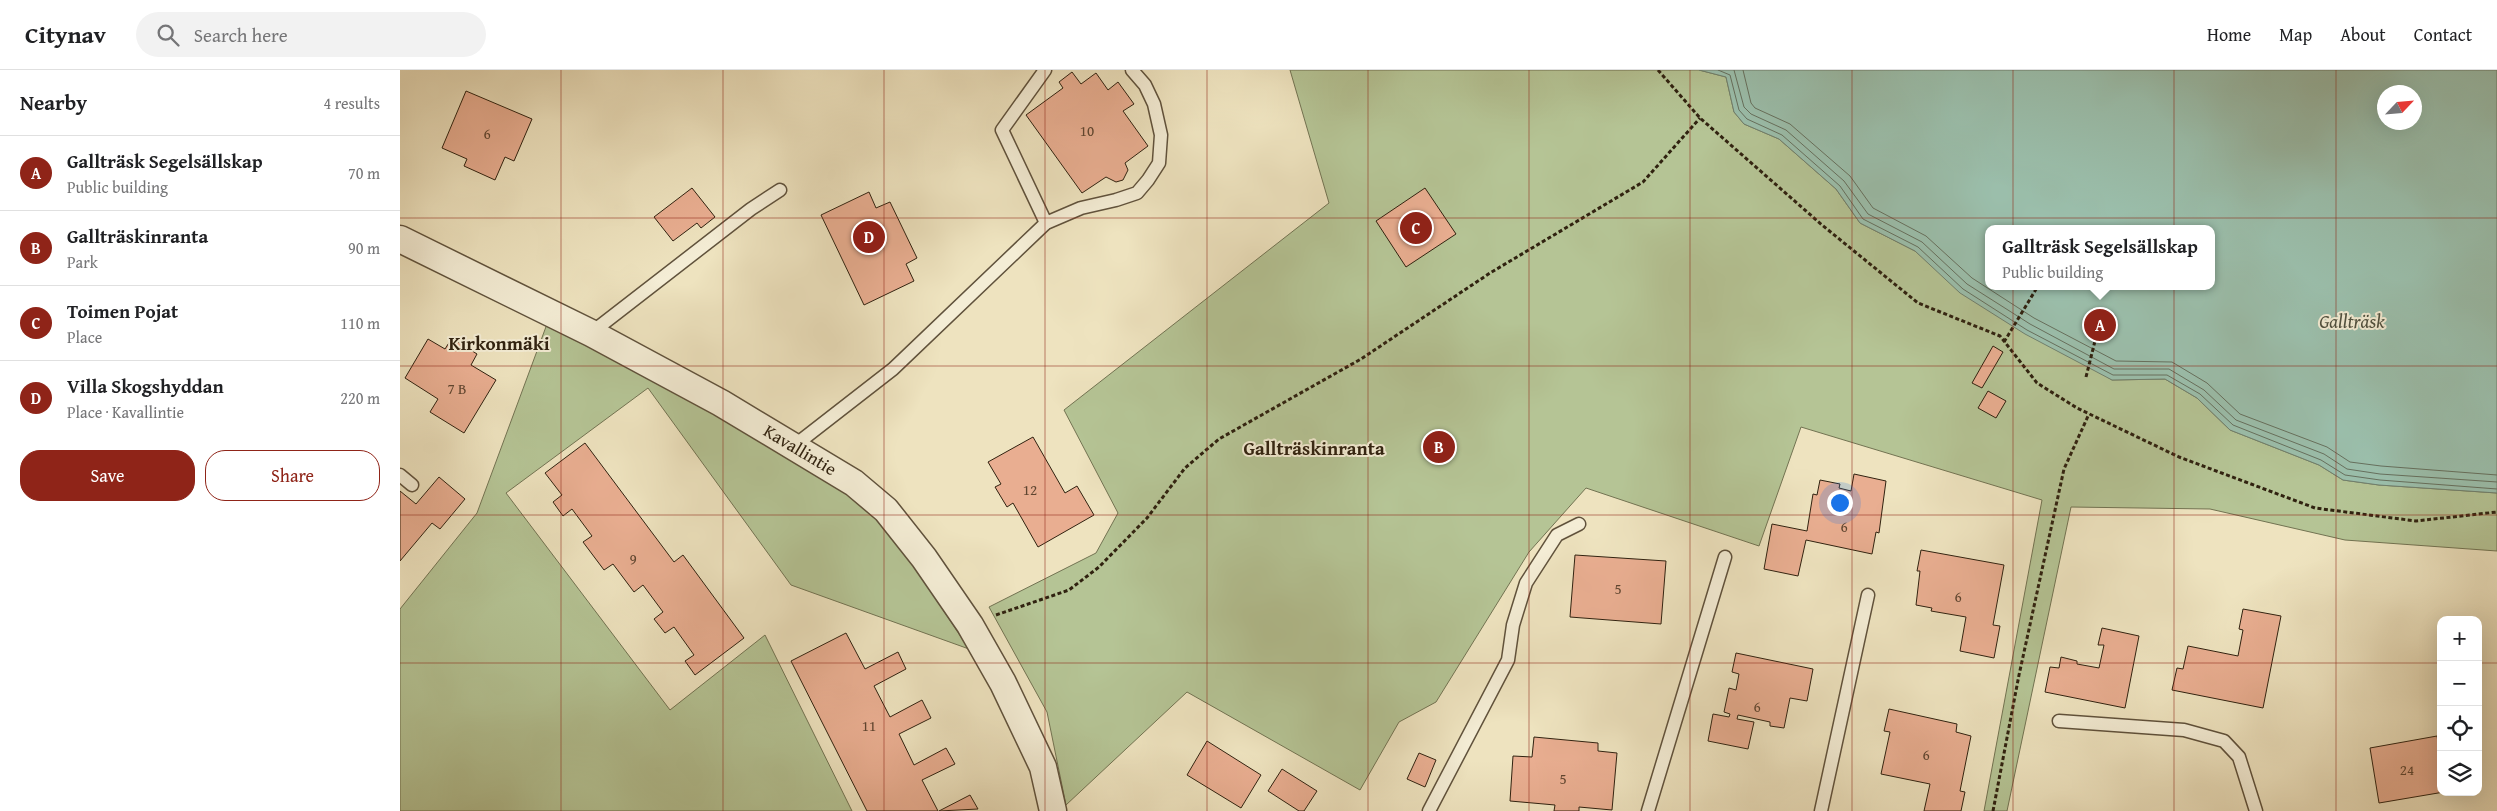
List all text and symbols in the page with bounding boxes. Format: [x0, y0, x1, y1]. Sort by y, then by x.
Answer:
search box [136, 12, 486, 57]
text: Citynav [25, 17, 106, 52]
icon: search [154, 21, 182, 49]
text: Search here [194, 21, 288, 49]
text: Home [2207, 21, 2251, 48]
text: Map [2279, 21, 2312, 48]
text: About [2340, 21, 2386, 48]
text: Contact [2414, 21, 2472, 48]
north arrow [2377, 85, 2422, 130]
text: Nearby [20, 87, 87, 118]
text: 4 results [323, 91, 380, 115]
house number: 10 [1080, 120, 1094, 141]
house number: 6 [483, 123, 491, 144]
text: Gallträsk Segelsällskap [67, 147, 263, 175]
text: A [31, 161, 41, 185]
text: 70 m [348, 161, 380, 185]
text: Public building [67, 175, 168, 199]
pin: C [1400, 209, 1432, 247]
pin: D [853, 218, 885, 256]
text: Gallträskinranta [67, 222, 208, 250]
popup [1985, 225, 2215, 290]
text: Gallträsk Segelsällskap [2002, 232, 2198, 260]
text: B [31, 236, 41, 260]
text: 90 m [348, 236, 380, 260]
text: Park [67, 250, 98, 274]
text: Public building [2002, 260, 2103, 284]
text: Toimen Pojat [67, 297, 178, 325]
pin: A [2084, 306, 2116, 344]
water label: Gallträsk [2319, 307, 2385, 335]
text: C [31, 311, 41, 335]
text: 110 m [340, 311, 380, 335]
text: Place [67, 325, 102, 349]
district label: Kirkonmäki [448, 329, 550, 357]
text: Villa Skogshyddan [67, 372, 224, 400]
house number: 7 B [447, 378, 467, 399]
text: D [31, 386, 41, 410]
text: 220 m [340, 386, 380, 410]
text: Place · Kavallintie [67, 400, 184, 424]
street label: Kavallintie [759, 417, 842, 482]
pin: B [1423, 428, 1455, 466]
district label: Gallträskinranta [1243, 434, 1385, 462]
button: Save [20, 450, 195, 501]
button: Share [205, 450, 380, 501]
house number: 12 [1023, 479, 1037, 500]
your location [1827, 490, 1853, 516]
house number: 6 [1840, 516, 1848, 537]
house number: 9 [629, 548, 637, 569]
house number: 5 [1614, 578, 1622, 599]
house number: 6 [1954, 586, 1962, 607]
map controls [2437, 616, 2482, 796]
button: + [2437, 616, 2482, 661]
button: − [2437, 661, 2482, 706]
house number: 6 [1753, 696, 1761, 717]
button: locate [2437, 706, 2482, 751]
house number: 11 [862, 715, 876, 736]
house number: 6 [1922, 744, 1930, 765]
button: layers [2437, 751, 2482, 796]
house number: 24 [2400, 759, 2414, 780]
house number: 5 [1559, 768, 1567, 789]

